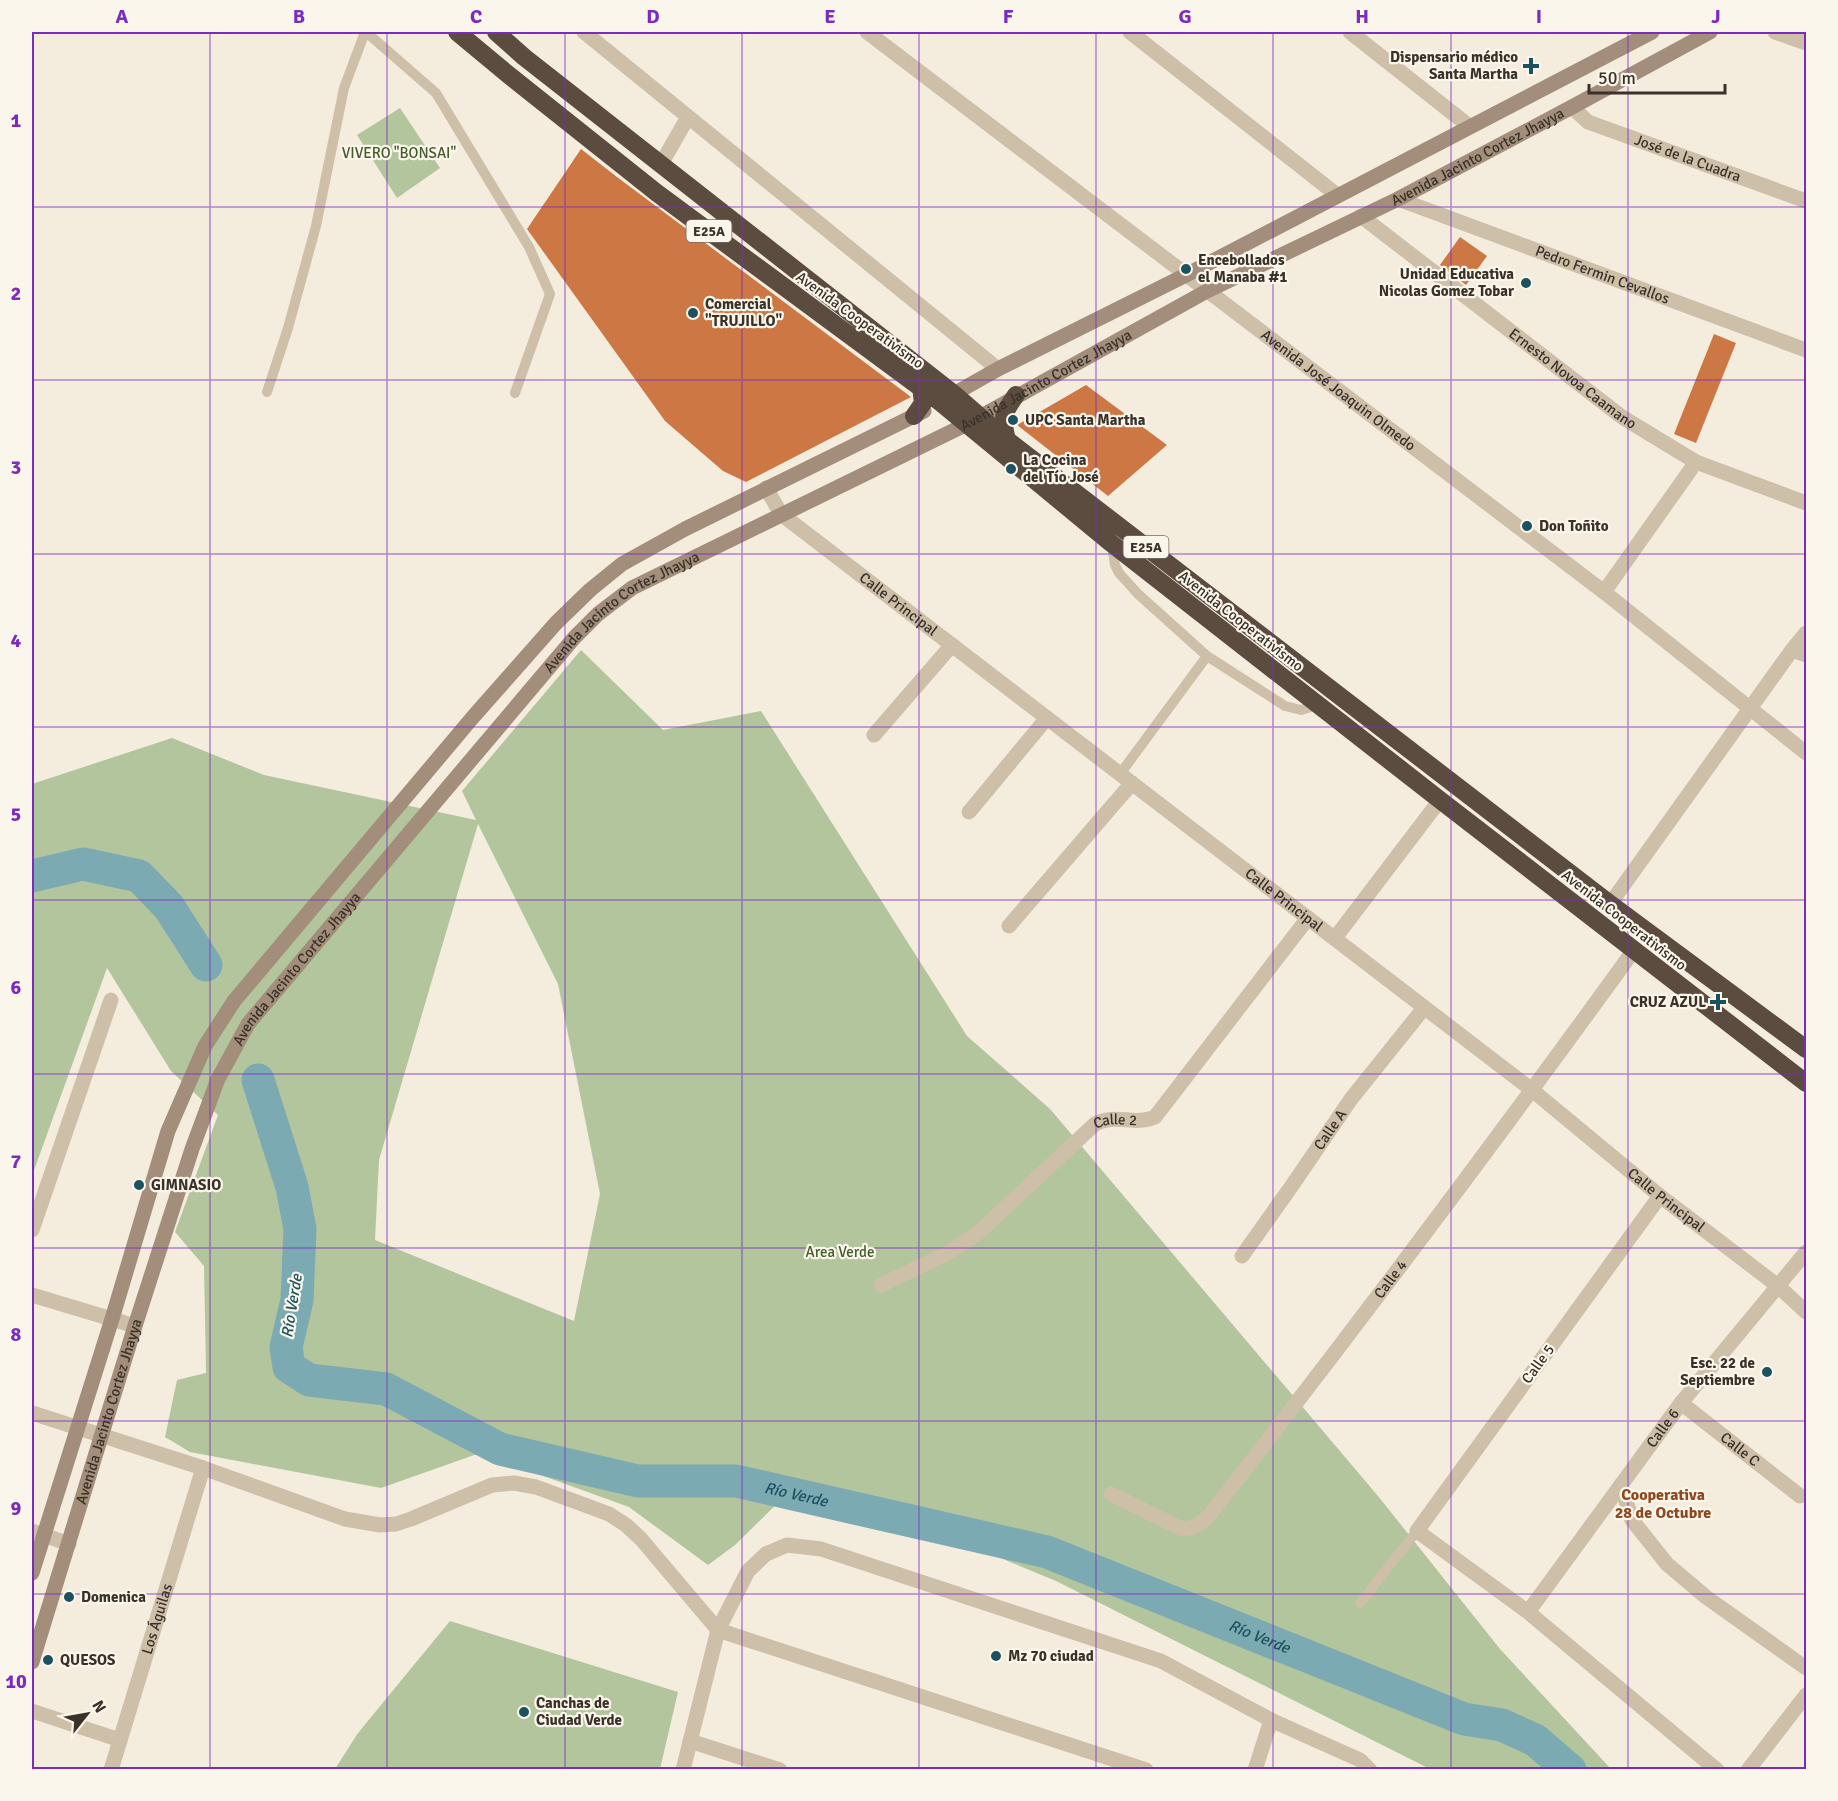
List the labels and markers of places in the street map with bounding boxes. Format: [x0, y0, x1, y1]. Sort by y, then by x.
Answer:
place label: Dispensario médico Santa Martha [1390, 48, 1518, 83]
marker: Dispensario médico Santa Martha [1522, 57, 1540, 75]
place label: Encebollados el Manaba #1 [1198, 251, 1287, 286]
marker: Encebollados el Manaba #1 [1179, 262, 1193, 276]
place label: Unidad Educativa Nicolas Gomez Tobar [1379, 265, 1514, 300]
marker: Unidad Educativa Nicolas Gomez Tobar [1519, 276, 1533, 290]
place label: Comercial "TRUJILLO" [705, 295, 782, 330]
marker: Comercial "TRUJILLO" [686, 306, 700, 320]
place label: UPC Santa Martha [1025, 411, 1146, 429]
marker: UPC Santa Martha [1006, 413, 1020, 427]
place label: La Cocina del Tío José [1023, 451, 1099, 486]
marker: La Cocina del Tío José [1004, 462, 1018, 476]
place label: Don Toñito [1539, 517, 1609, 535]
marker: Don Toñito [1520, 519, 1534, 533]
place label: CRUZ AZUL [1630, 993, 1706, 1011]
marker: CRUZ AZUL [1711, 995, 1725, 1009]
place label: GIMNASIO [151, 1176, 221, 1194]
marker: GIMNASIO [132, 1178, 146, 1192]
place label: Esc. 22 de Septiembre [1680, 1354, 1755, 1389]
marker: Esc. 22 de Septiembre [1760, 1365, 1774, 1379]
place label: Domenica [81, 1588, 146, 1606]
marker: Domenica [62, 1590, 76, 1604]
place label: Mz 70 ciudad [1008, 1647, 1094, 1665]
marker: Mz 70 ciudad [989, 1649, 1003, 1663]
place label: QUESOS [60, 1651, 115, 1669]
marker: QUESOS [41, 1653, 55, 1667]
place label: Canchas de Ciudad Verde [536, 1694, 622, 1729]
marker: Canchas de Ciudad Verde [517, 1705, 531, 1719]

